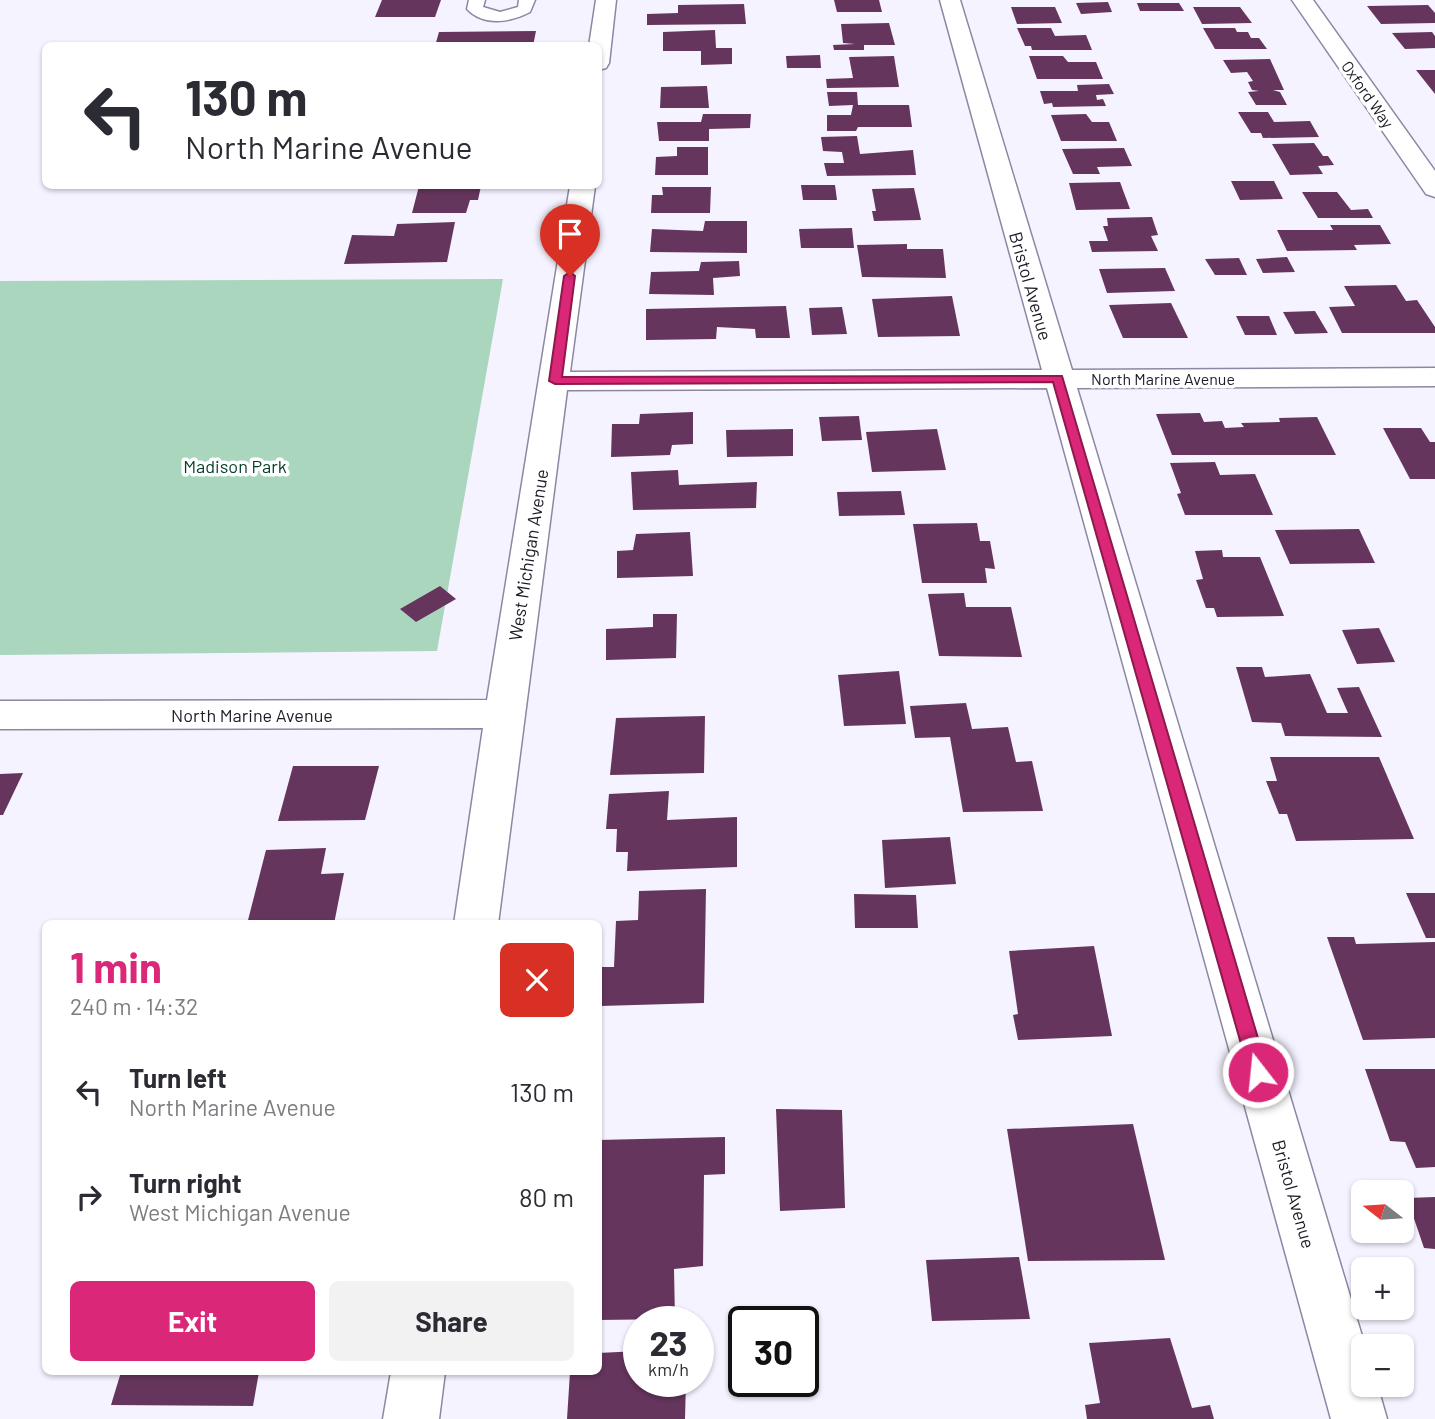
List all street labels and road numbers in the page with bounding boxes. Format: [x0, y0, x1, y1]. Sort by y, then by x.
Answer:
street label: Oxford Way [1338, 57, 1398, 132]
street label: Bristol Avenue [1005, 229, 1057, 343]
street label: North Marine Avenue [1091, 369, 1235, 388]
street label: West Michigan Avenue [504, 468, 552, 642]
street label: North Marine Avenue [171, 704, 333, 726]
street label: Bristol Avenue [1268, 1137, 1320, 1251]

